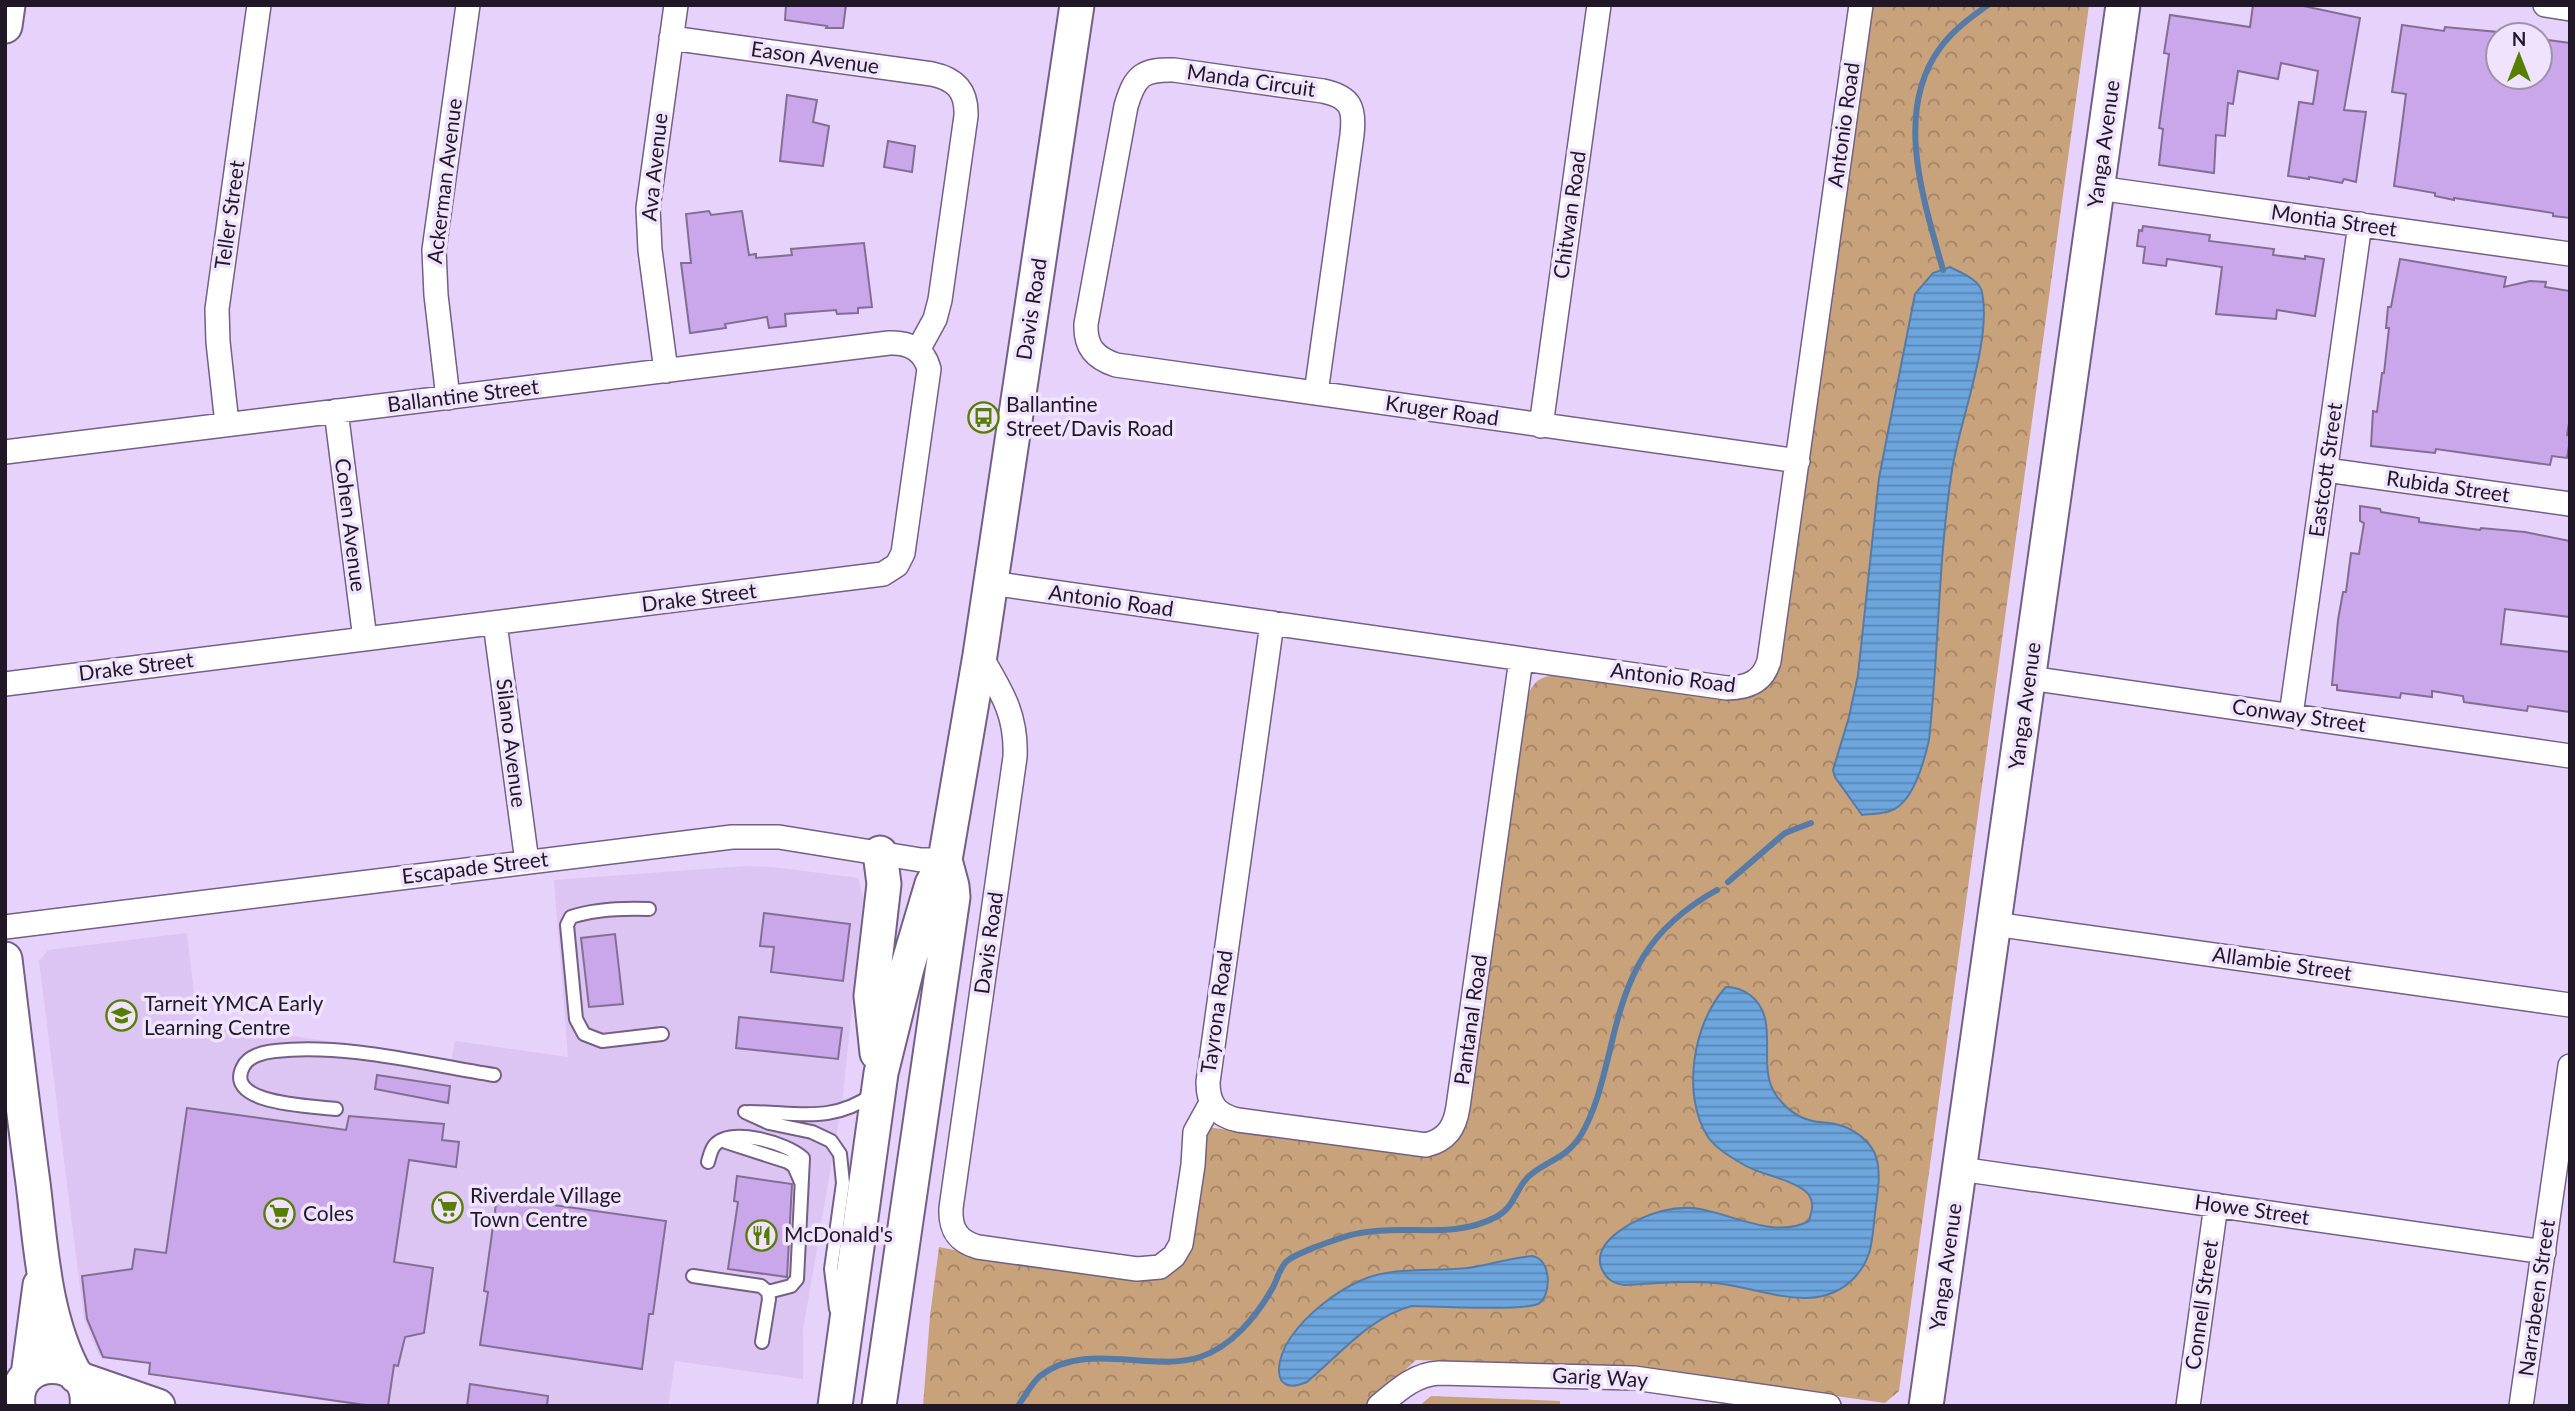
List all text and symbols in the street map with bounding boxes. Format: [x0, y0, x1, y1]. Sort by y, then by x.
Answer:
north arrow [2484, 21, 2554, 91]
text: N [2512, 27, 2526, 50]
street label: Eason Avenue [749, 35, 881, 78]
street label: Manda Circuit [1185, 58, 1318, 101]
street label: Antonio Road [1821, 61, 1864, 189]
street label: Yanga Avenue [2081, 78, 2124, 209]
street label: Ackerman Avenue [421, 97, 466, 265]
street label: Ava Avenue [635, 112, 672, 222]
street label: Chitwan Road [1547, 149, 1590, 280]
street label: Teller Street [208, 158, 249, 271]
street label: Montia Street [2270, 198, 2399, 241]
street label: Davis Road [1010, 256, 1051, 362]
street label: Ballantine Street [386, 373, 540, 416]
street label: Kruger Road [1384, 389, 1501, 430]
place label: Ballantine Street/Davis Road [1006, 391, 1174, 440]
bus stop icon: Ballantine Street/Davis Road [966, 400, 1000, 434]
street label: Eastcott Street [2303, 400, 2346, 539]
street label: Cohen Avenue [331, 457, 372, 593]
street label: Rubida Street [2385, 464, 2512, 507]
street label: Drake Street [640, 577, 758, 616]
street label: Antonio Road [1047, 578, 1175, 621]
street label: Yanga Avenue [2002, 640, 2045, 771]
street label: Drake Street [77, 646, 195, 685]
street label: Antonio Road [1609, 656, 1737, 697]
street label: Silano Avenue [492, 677, 533, 809]
street label: Conway Street [2231, 693, 2368, 736]
street label: Escapade Street [400, 845, 550, 888]
street label: Davis Road [968, 890, 1007, 995]
street label: Allambie Street [2211, 940, 2354, 985]
street label: Tayrona Road [1194, 949, 1237, 1075]
street label: Pantanal Road [1448, 953, 1491, 1087]
place label: Tarneit YMCA Early Learning Centre [144, 990, 324, 1039]
school or university icon: Tarneit YMCA Early Learning Centre [104, 999, 138, 1033]
place label: Riverdale Village Town Centre [470, 1182, 621, 1231]
street label: Howe Street [2193, 1188, 2312, 1229]
supermarket icon: Riverdale Village Town Centre [430, 1191, 464, 1225]
supermarket icon: Coles [263, 1197, 297, 1231]
place label: Coles [303, 1200, 354, 1225]
street label: Yanga Avenue [1923, 1201, 1966, 1332]
street label: Narrabeen Street [2512, 1217, 2559, 1378]
restaurant icon: McDonald's [744, 1218, 778, 1252]
place label: McDonald's [784, 1221, 893, 1246]
street label: Connell Street [2179, 1238, 2222, 1371]
street label: Garig Way [1551, 1362, 1649, 1392]

